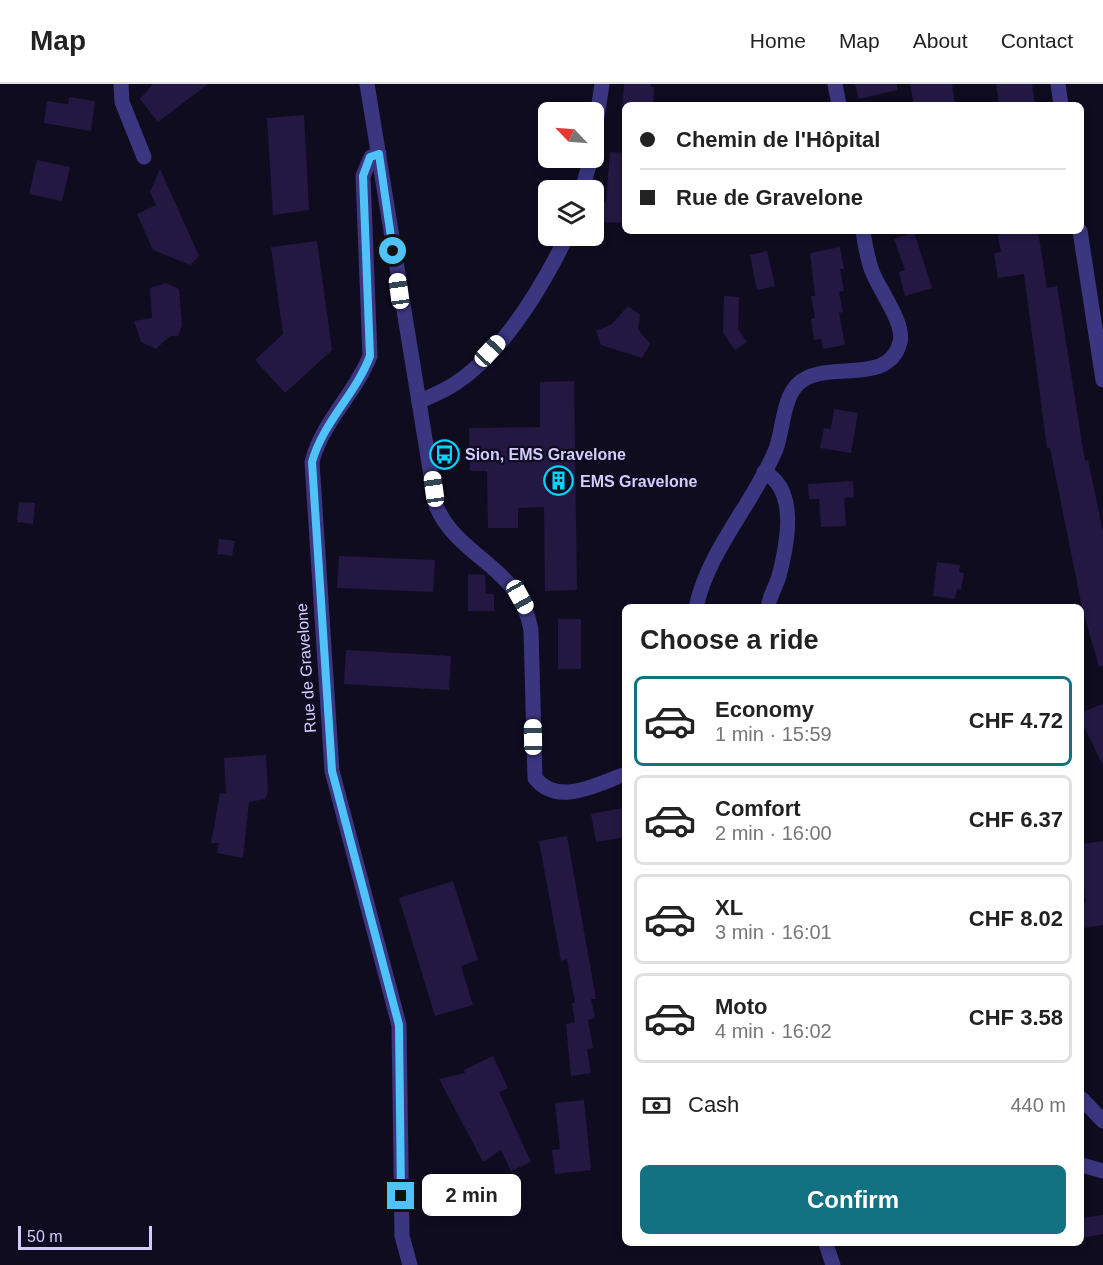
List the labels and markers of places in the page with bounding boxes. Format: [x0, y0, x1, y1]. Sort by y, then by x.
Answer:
bus stop icon: Sion, EMS Gravelone [428, 438, 460, 470]
place label: Sion, EMS Gravelone [465, 446, 626, 463]
building icon: EMS Gravelone [543, 465, 575, 497]
place label: EMS Gravelone [580, 473, 697, 490]

